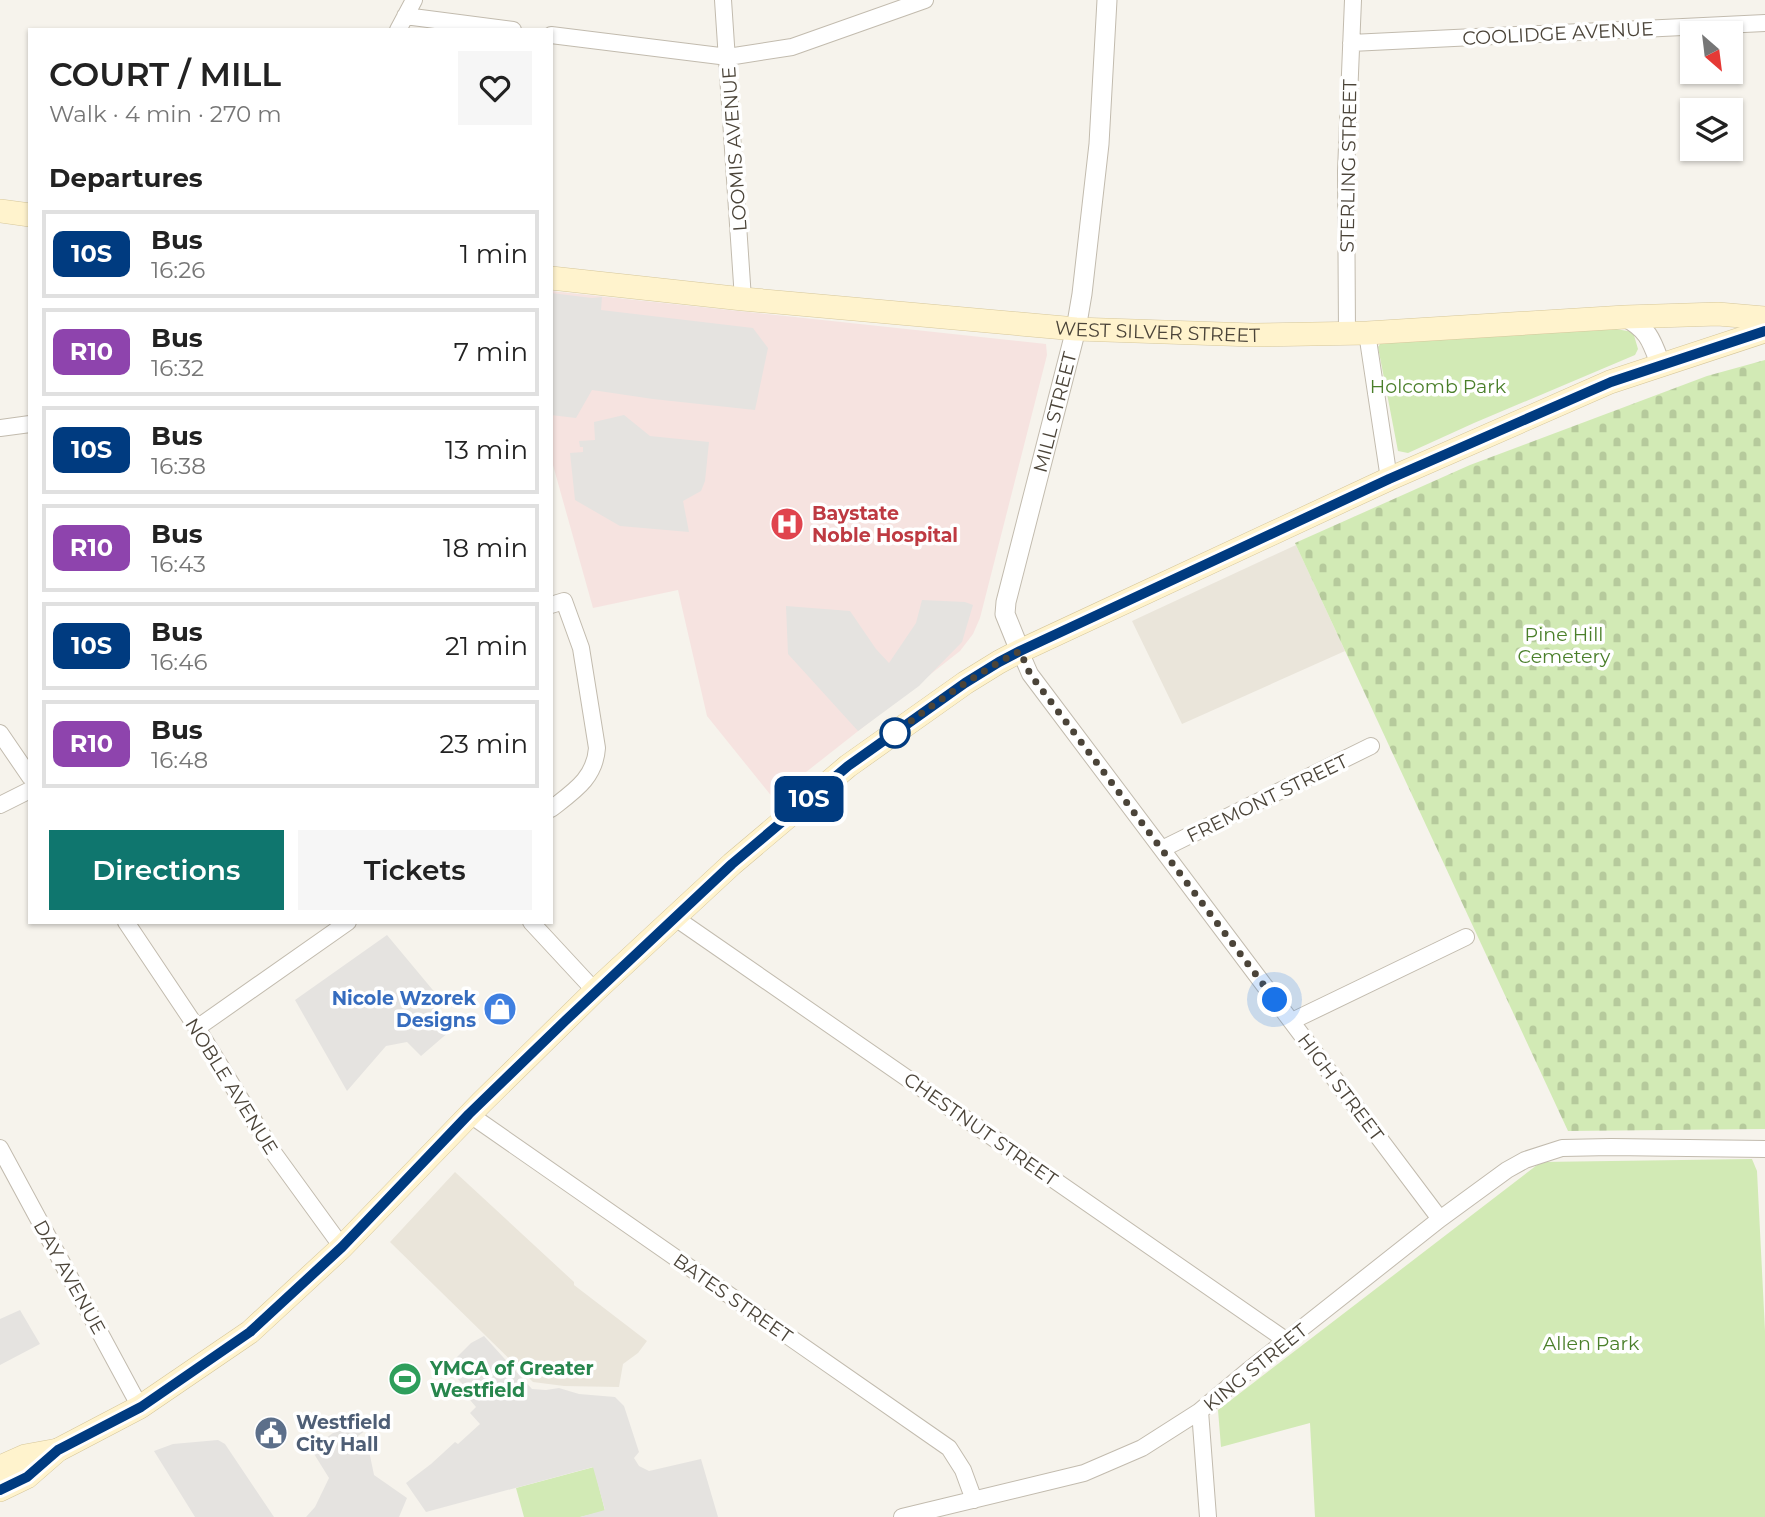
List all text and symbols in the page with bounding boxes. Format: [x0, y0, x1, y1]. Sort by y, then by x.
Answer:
street label: COOLIDGE AVENUE [1462, 17, 1654, 50]
north arrow [1680, 21, 1743, 84]
map controls [1680, 21, 1743, 161]
button: heart [458, 51, 532, 125]
text: COURT / MILL [49, 54, 281, 94]
street label: LOOMIS AVENUE [717, 66, 752, 232]
street label: STERLING STREET [1335, 79, 1362, 253]
button: layers [1680, 98, 1743, 161]
text: Walk · 4 min · 270 m [49, 100, 282, 128]
text: Departures [49, 162, 203, 194]
text: Bus [151, 224, 203, 256]
text: 1 min [460, 238, 528, 270]
text: 10S [71, 239, 112, 268]
text: 16:26 [151, 256, 205, 284]
street label: WEST SILVER STREET [1054, 316, 1260, 347]
text: Bus [151, 322, 203, 354]
text: 7 min [454, 336, 528, 368]
text: R10 [70, 337, 113, 366]
street label: MILL STREET [1029, 349, 1082, 475]
text: 16:32 [151, 354, 204, 382]
park label: Holcomb Park [1370, 375, 1507, 398]
text: Bus [151, 420, 203, 452]
text: 13 min [445, 434, 528, 466]
text: 10S [71, 435, 112, 464]
text: 16:38 [151, 452, 206, 480]
place label: Baystate Noble Hospital [812, 502, 958, 547]
hospital icon: Baystate Noble Hospital [768, 505, 806, 543]
text: Bus [151, 518, 203, 550]
text: 18 min [443, 532, 528, 564]
text: R10 [70, 533, 113, 562]
text: 16:43 [151, 550, 206, 578]
text: Bus [151, 616, 203, 648]
park label: Pine Hill Cemetery [1518, 623, 1611, 668]
text: 21 min [445, 630, 528, 662]
text: 10S [71, 631, 112, 660]
text: 16:46 [151, 648, 207, 676]
text: Bus [151, 714, 203, 746]
unlabelled marker [880, 718, 910, 748]
text: 23 min [440, 728, 528, 760]
text: R10 [70, 729, 113, 758]
text: 16:48 [151, 746, 208, 774]
street label: FREMONT STREET [1183, 749, 1352, 847]
line badge: 10S [769, 776, 849, 822]
text: 10S [788, 784, 830, 813]
button: Directions [49, 830, 284, 910]
button: Tickets [298, 830, 532, 910]
your location [1257, 982, 1292, 1017]
place label: Nicole Wzorek Designs [332, 987, 477, 1032]
shop icon: Nicole Wzorek Designs [481, 990, 519, 1028]
street label: NOBLE AVENUE [180, 1014, 283, 1159]
street label: HIGH STREET [1293, 1029, 1389, 1146]
street label: CHESTNUT STREET [899, 1068, 1062, 1191]
street label: DAY AVENUE [29, 1216, 110, 1338]
street label: BATES STREET [669, 1249, 797, 1348]
street label: KING STREET [1199, 1318, 1312, 1416]
park label: Allen Park [1543, 1332, 1640, 1355]
place label: YMCA of Greater Westfield [429, 1357, 594, 1402]
sports icon: YMCA of Greater Westfield [386, 1360, 424, 1398]
place label: Westfield City Hall [296, 1411, 391, 1456]
public building icon: Westfield City Hall [252, 1414, 290, 1452]

